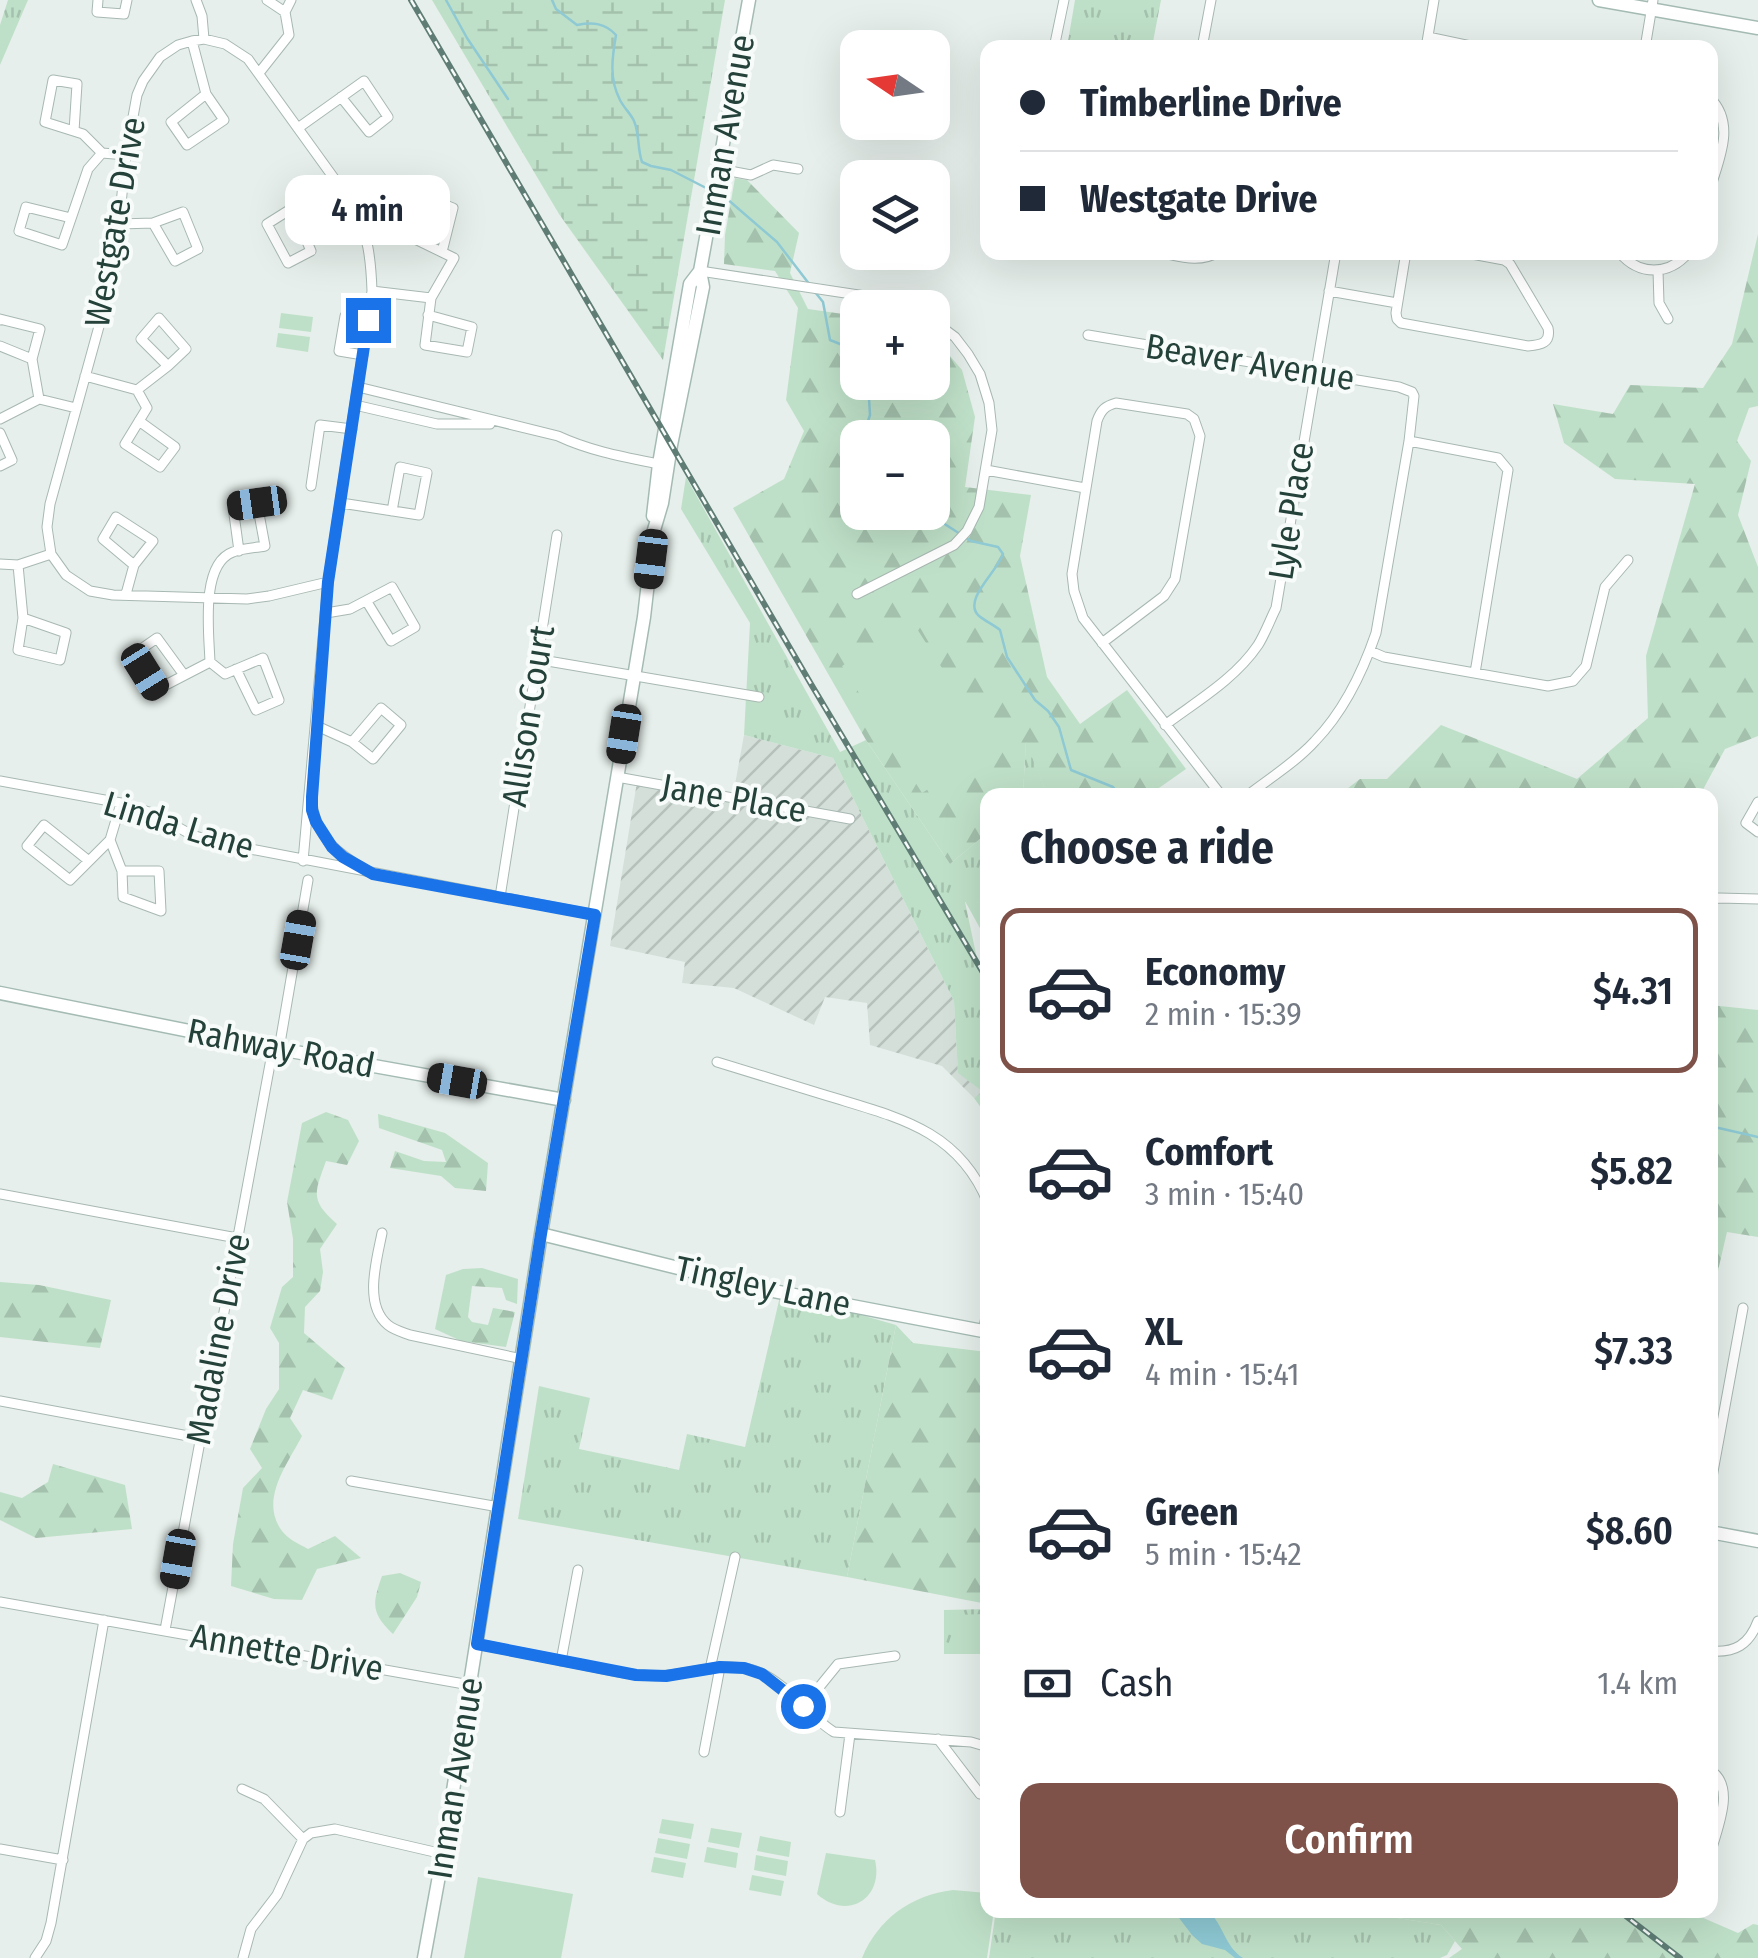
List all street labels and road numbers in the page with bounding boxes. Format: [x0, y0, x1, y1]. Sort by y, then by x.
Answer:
street label: Inman Avenue [687, 31, 763, 239]
street label: Westgate Drive [76, 114, 154, 330]
street label: Beaver Avenue [1142, 325, 1358, 399]
street label: Lyle Place [1259, 439, 1323, 583]
street label: Allison Court [493, 622, 563, 810]
street label: Jane Place [658, 765, 810, 831]
street label: Linda Lane [99, 782, 259, 868]
street label: Rahway Road [184, 1009, 378, 1087]
street label: Madaline Drive [177, 1230, 259, 1448]
street label: Tingley Lane [672, 1247, 854, 1325]
street label: Annette Drive [188, 1614, 386, 1690]
street label: Inman Avenue [418, 1674, 492, 1882]

